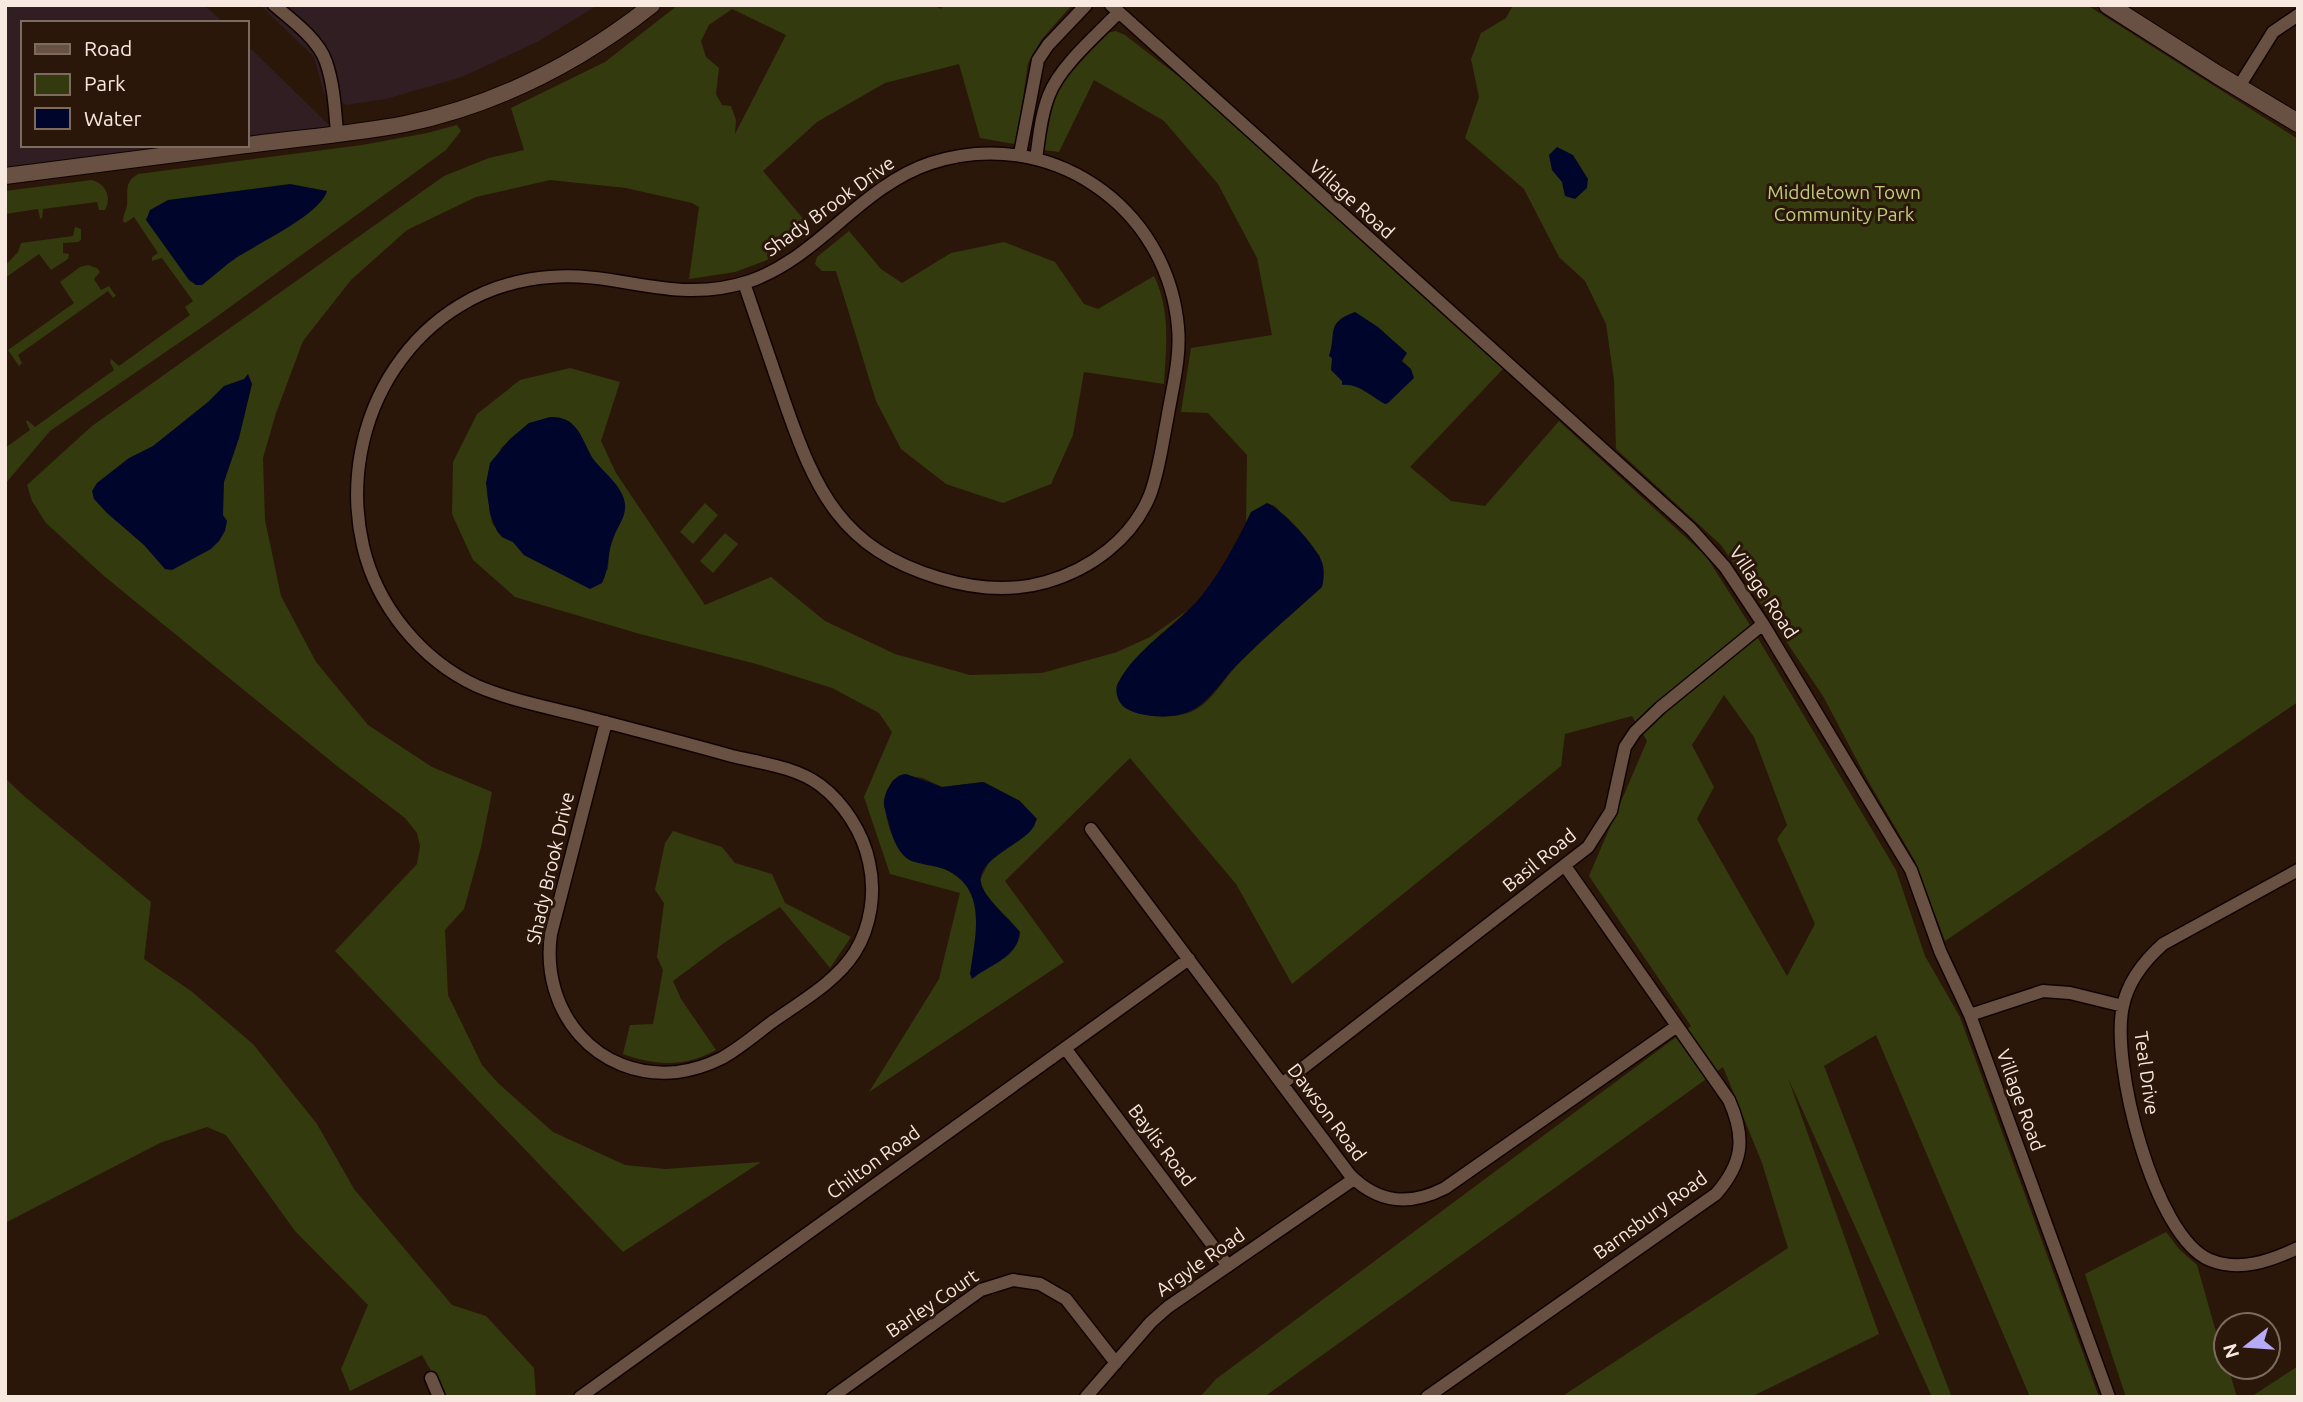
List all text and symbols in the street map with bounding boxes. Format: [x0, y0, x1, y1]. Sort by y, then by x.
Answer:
legend [21, 21, 248, 147]
text: Road [84, 36, 132, 60]
text: Park [84, 71, 126, 95]
text: Water [84, 106, 142, 130]
street label: Shady Brook Drive [760, 151, 898, 261]
street label: Village Road [1305, 155, 1399, 243]
park label: Middletown Town Community Park [1767, 181, 1921, 225]
street label: Village Road [1725, 542, 1803, 642]
street label: Shady Brook Drive [522, 790, 578, 946]
street label: Basil Road [1498, 824, 1580, 896]
street label: Teal Drive [2130, 1030, 2164, 1116]
street label: Village Road [1992, 1046, 2050, 1154]
street label: Dawson Road [1283, 1059, 1371, 1165]
street label: Baylis Road [1124, 1100, 1200, 1190]
street label: Chilton Road [822, 1121, 924, 1203]
street label: Barnsbury Road [1589, 1166, 1711, 1264]
street label: Argyle Road [1151, 1223, 1249, 1301]
street label: Barley Court [882, 1264, 983, 1342]
north arrow [2212, 1311, 2282, 1381]
text: N [2218, 1341, 2243, 1361]

